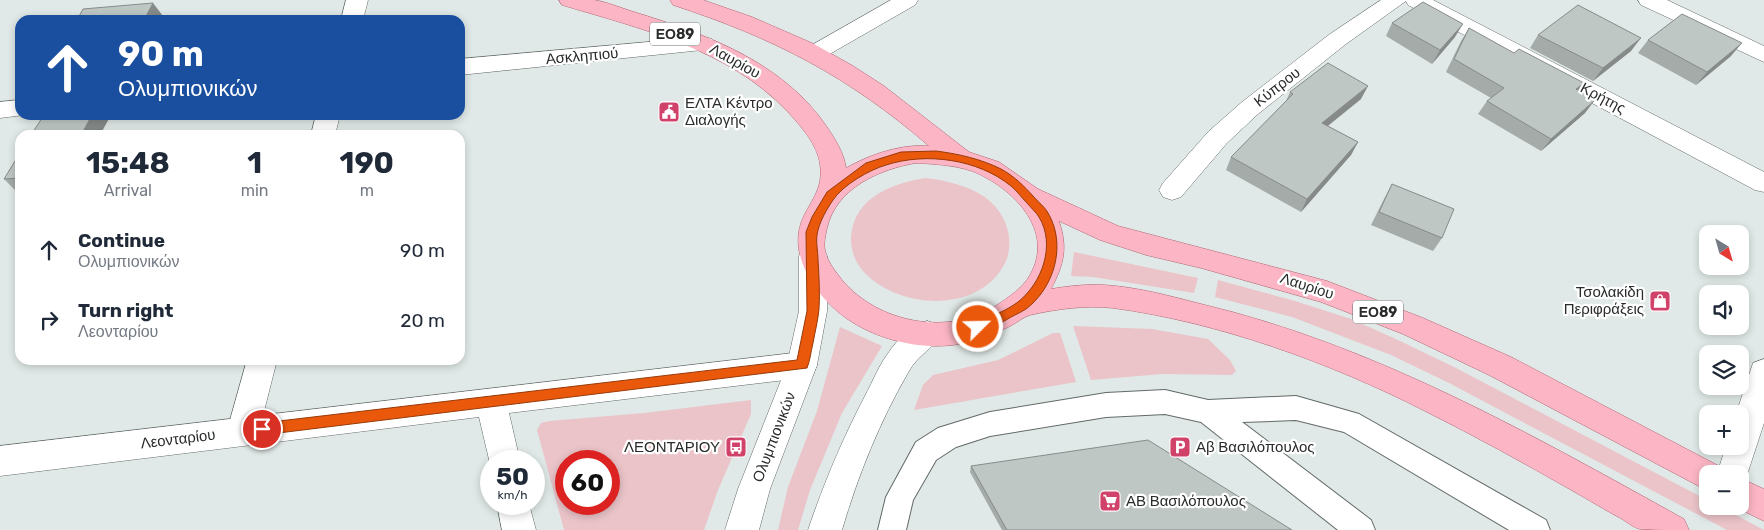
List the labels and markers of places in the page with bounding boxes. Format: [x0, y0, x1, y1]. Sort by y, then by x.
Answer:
place label: ΕΛΤΑ Κέντρο Διαλογής [685, 94, 773, 129]
public building icon: ΕΛΤΑ Κέντρο Διαλογής [657, 100, 681, 124]
place label: Τσολακίδη Περιφράξεις [1564, 283, 1644, 318]
shop icon: Τσολακίδη Περιφράξεις [1648, 289, 1672, 313]
pin [241, 408, 283, 450]
bus stop icon: ΛΕΟΝΤΑΡΙΟΥ [724, 435, 748, 459]
parking icon: Αβ Βασιλόπουλος [1168, 435, 1192, 459]
place label: ΛΕΟΝΤΑΡΙΟΥ [624, 438, 720, 456]
place label: Αβ Βασιλόπουλος [1196, 438, 1315, 456]
supermarket icon: ΑΒ Βασιλόπουλος [1098, 489, 1122, 513]
place label: ΑΒ Βασιλόπουλος [1126, 492, 1246, 510]

